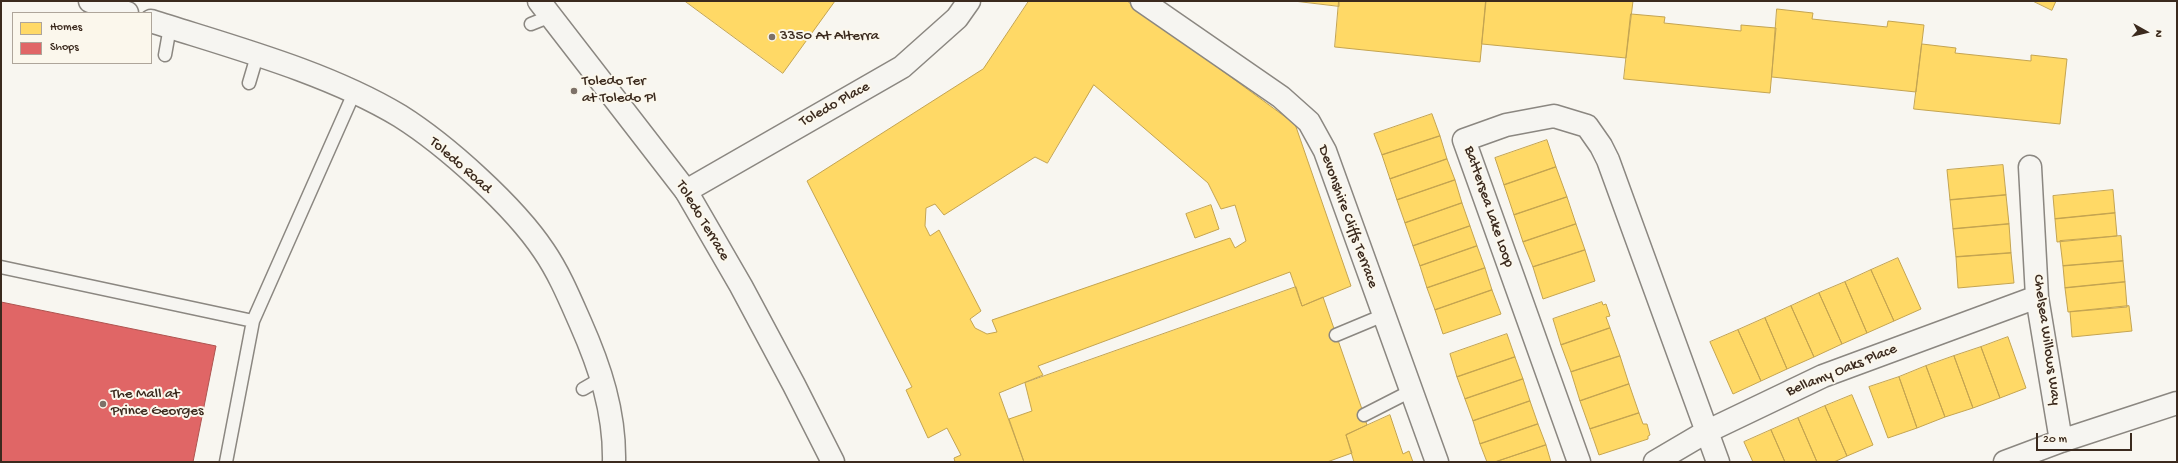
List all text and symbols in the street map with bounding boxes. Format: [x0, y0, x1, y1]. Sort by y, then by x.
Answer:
legend [12, 12, 152, 64]
north arrow [2126, 12, 2166, 52]
text: Homes [50, 21, 82, 35]
place label: 3350 At Alterra [780, 28, 879, 46]
text: N [2151, 29, 2164, 38]
marker: 3350 At Alterra [767, 32, 777, 42]
text: Shops [50, 41, 79, 55]
place label: Toledo Ter at Toledo Pl [582, 73, 656, 108]
street label: Toledo Place [797, 78, 873, 132]
marker: Toledo Ter at Toledo Pl [569, 86, 579, 96]
street label: Toledo Road [425, 134, 495, 198]
street label: Devonshire Cliffs Terrace [1313, 143, 1381, 291]
street label: Battersea Lake Loop [1459, 144, 1517, 270]
street label: Toledo Terrace [671, 178, 733, 264]
street label: Chelsea Willows Way [2028, 273, 2064, 407]
street label: Bellamy Oaks Place [1784, 341, 1900, 401]
place label: The Mall at Prince Georges [111, 386, 203, 421]
marker: The Mall at Prince Georges [98, 399, 108, 409]
scale bar [2038, 425, 2134, 451]
text: 20 m [2043, 433, 2067, 447]

